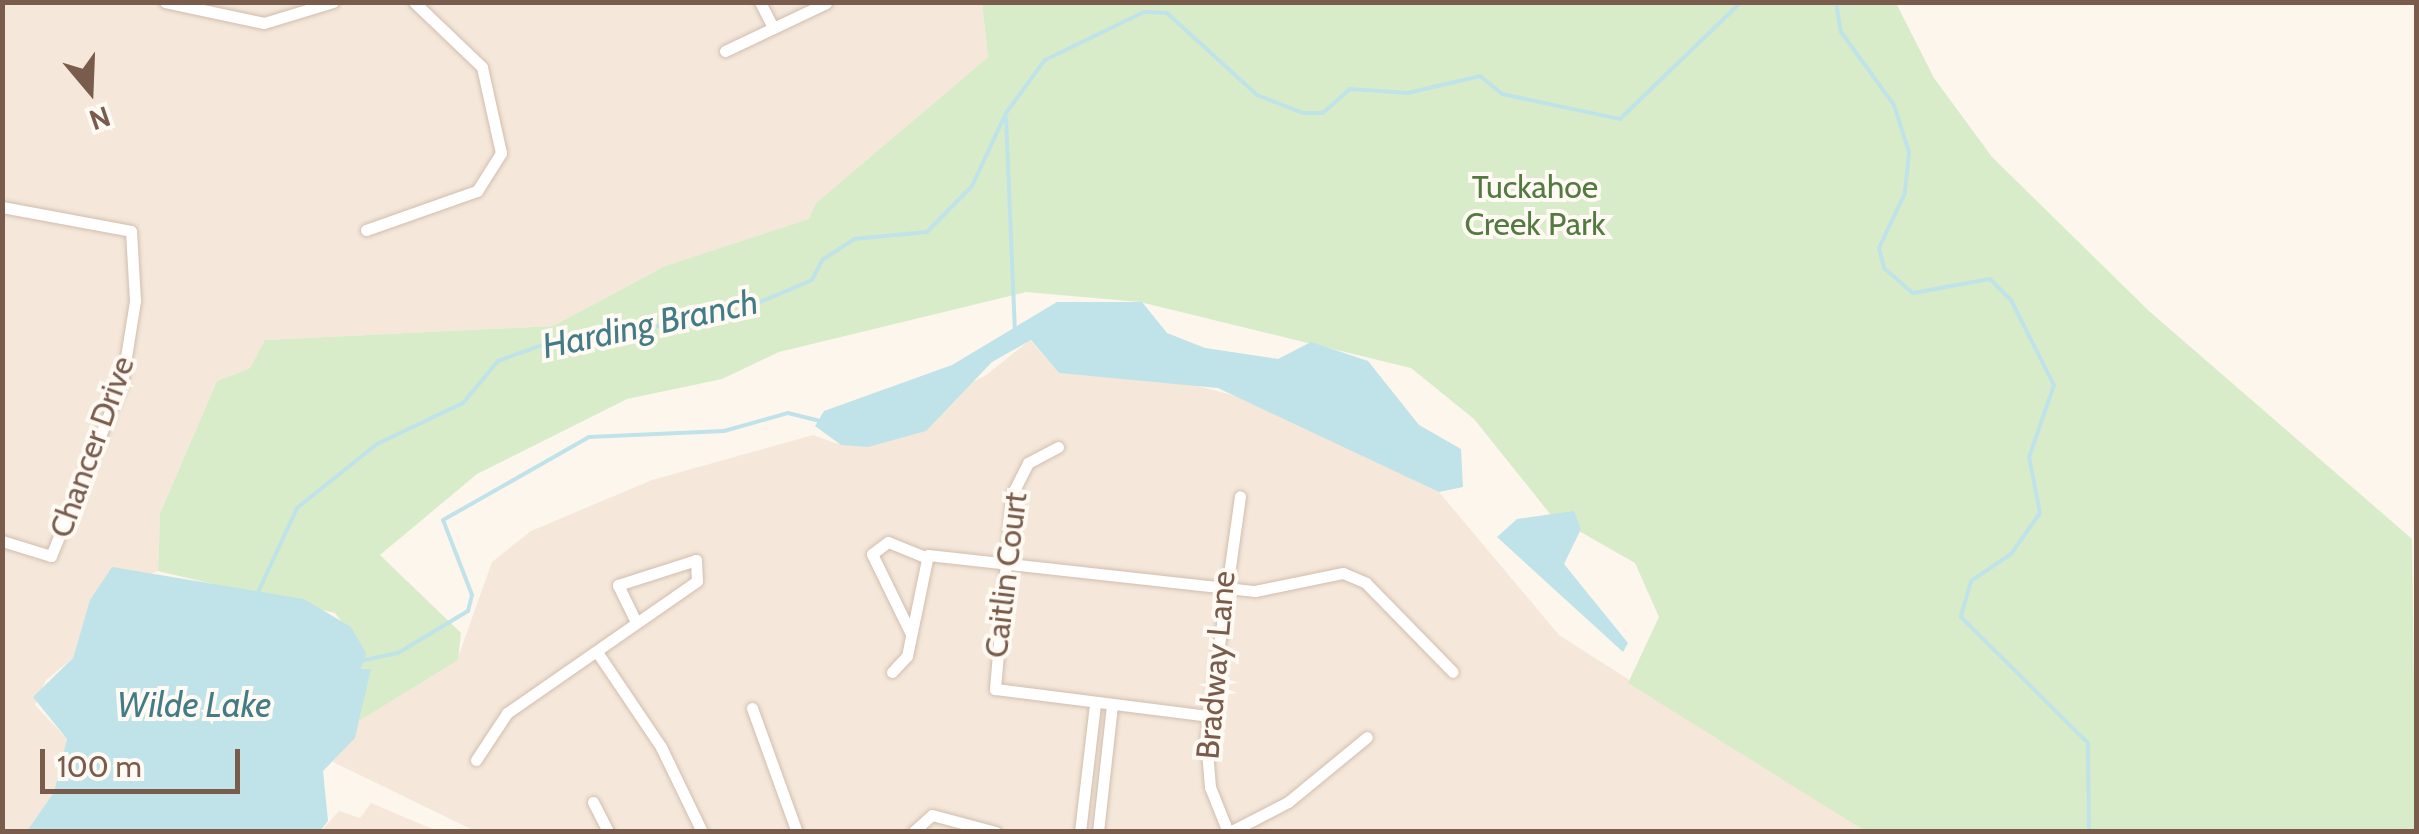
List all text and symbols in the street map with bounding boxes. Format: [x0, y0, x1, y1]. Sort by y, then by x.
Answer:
north arrow [40, 40, 140, 140]
text: N [85, 99, 115, 138]
park label: Tuckahoe Creek Park [1464, 169, 1606, 244]
water label: Harding Branch [538, 281, 762, 367]
street label: Chancer Drive [41, 351, 143, 543]
street label: Caitlin Court [977, 490, 1035, 660]
street label: Bradway Lane [1189, 569, 1243, 761]
water label: Wilde Lake [117, 684, 271, 726]
scale bar [45, 729, 245, 791]
text: 100 m [57, 748, 142, 785]

